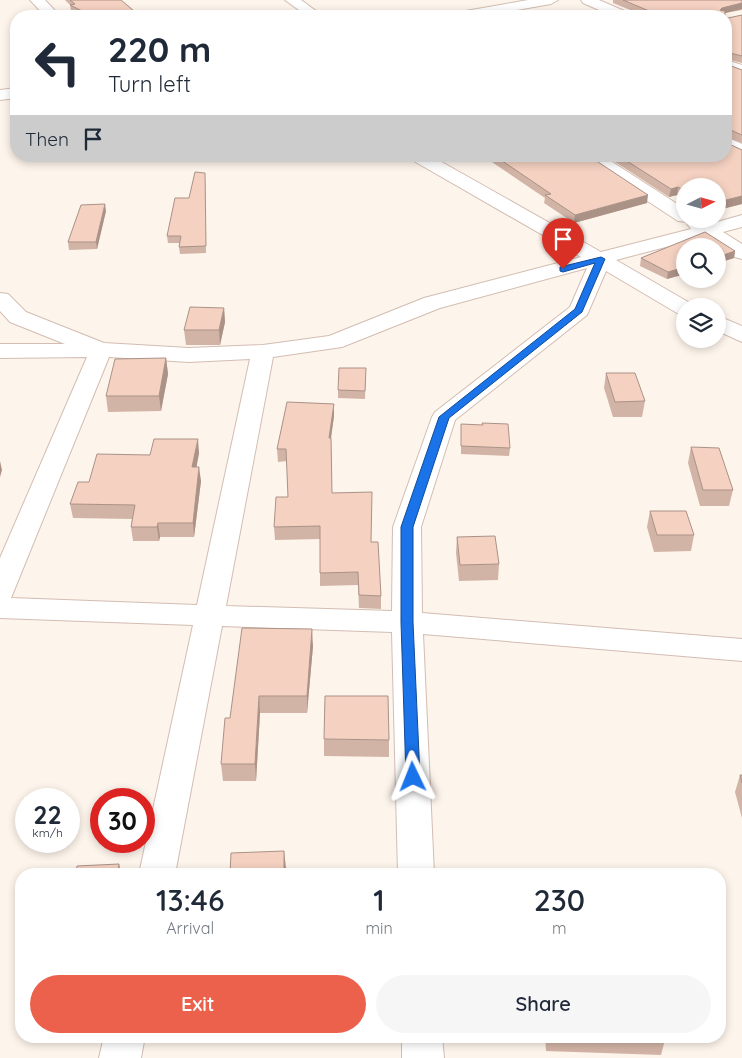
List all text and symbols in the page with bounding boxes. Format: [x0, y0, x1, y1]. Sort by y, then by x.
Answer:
text: 220 m [108, 27, 211, 71]
icon: left [25, 30, 90, 95]
text: Turn left [108, 70, 191, 98]
icon: arrive [79, 125, 107, 153]
text: Then [25, 127, 69, 151]
north arrow [676, 178, 726, 228]
map controls [676, 178, 726, 348]
pin [542, 218, 584, 269]
icon: arrive [549, 225, 577, 253]
button: search [676, 238, 726, 288]
button: layers [676, 298, 726, 348]
position arrow [386, 750, 438, 802]
speed limit sign: 30 [90, 788, 155, 853]
text: 22 [33, 799, 62, 830]
text: km/h [32, 825, 63, 840]
text: 13:46 [156, 881, 224, 919]
text: 1 [373, 881, 385, 919]
text: 230 [534, 881, 585, 919]
text: Arrival [166, 918, 214, 938]
text: min [365, 918, 393, 938]
text: m [552, 918, 567, 938]
button: Exit [30, 975, 366, 1033]
button: Share [376, 975, 711, 1033]

